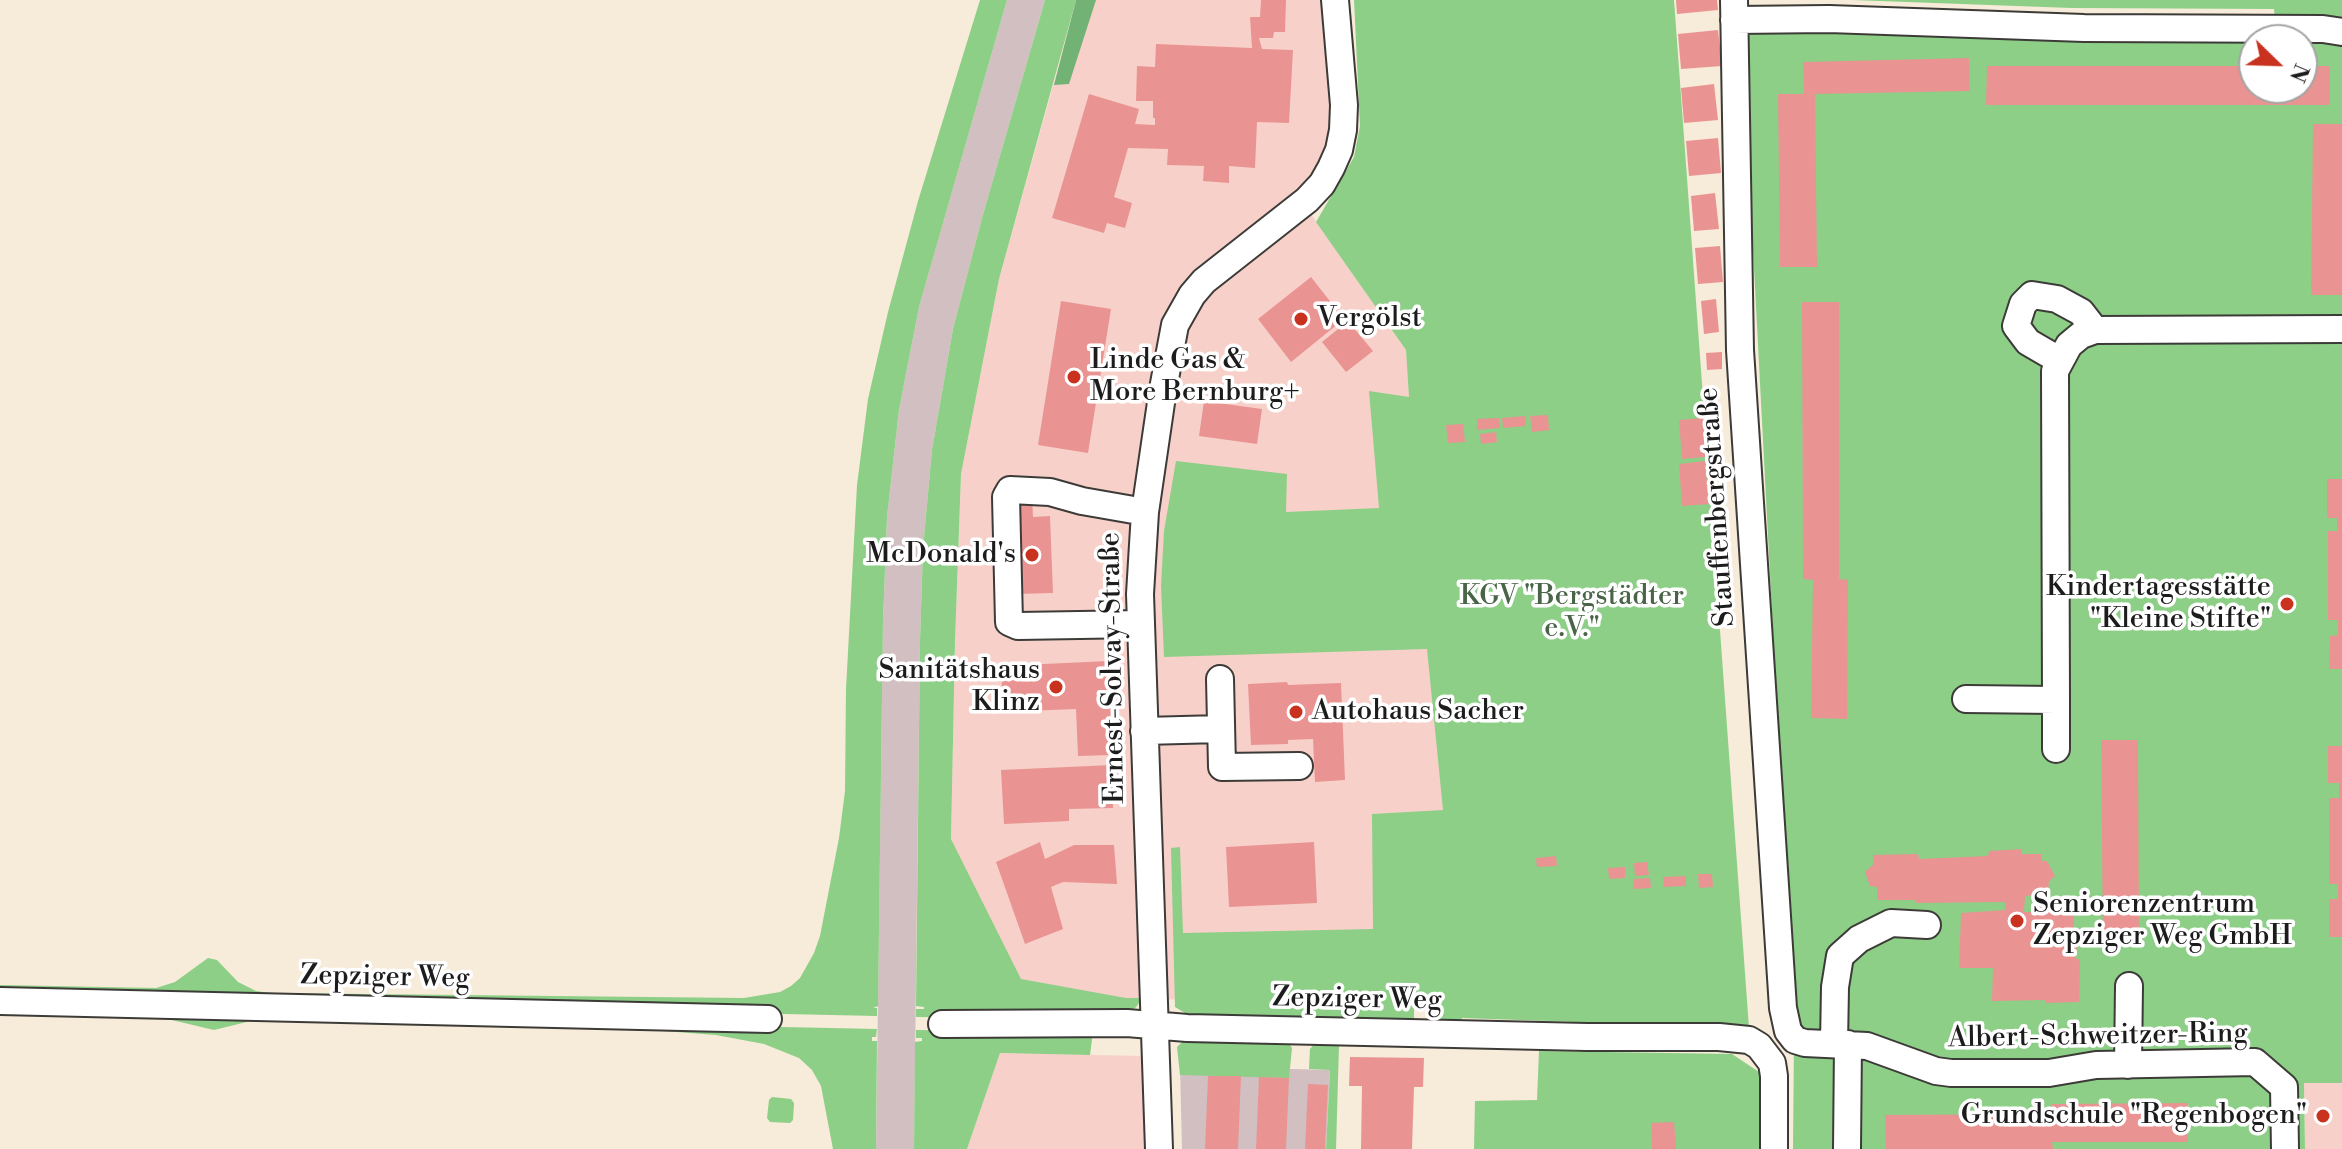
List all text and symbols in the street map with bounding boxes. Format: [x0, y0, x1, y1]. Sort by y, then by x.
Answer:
north arrow [2238, 24, 2318, 104]
text: N [2283, 60, 2315, 86]
place label: Vergölst [1317, 302, 1422, 336]
marker: Vergölst [1292, 310, 1310, 328]
place label: Linde Gas & More Bernburg+ [1090, 344, 1300, 410]
marker: Linde Gas & More Bernburg+ [1065, 368, 1083, 386]
street label: Stauffenbergstraße [1693, 386, 1743, 628]
street label: Ernest-Solvay-Straße [1095, 532, 1133, 804]
place label: McDonald's [866, 538, 1016, 572]
marker: McDonald's [1023, 546, 1041, 564]
place label: Kindertagesstätte "Kleine Stifte" [2046, 571, 2271, 637]
park label: KGV "Bergstädter e.V." [1460, 580, 1684, 646]
marker: Kindertagesstätte "Kleine Stifte" [2278, 595, 2296, 613]
place label: Sanitätshaus Klinz [878, 654, 1040, 720]
marker: Sanitätshaus Klinz [1047, 678, 1065, 696]
place label: Autohaus Sacher [1312, 695, 1524, 729]
marker: Autohaus Sacher [1287, 703, 1305, 721]
place label: Seniorenzentrum Zepziger Weg GmbH [2033, 888, 2292, 954]
marker: Seniorenzentrum Zepziger Weg GmbH [2008, 912, 2026, 930]
street label: Zepziger Weg [300, 960, 470, 996]
street label: Zepziger Weg [1272, 982, 1442, 1018]
street label: Albert-Schweitzer-Ring [1948, 1018, 2248, 1056]
place label: Grundschule "Regenbogen" [1961, 1099, 2307, 1133]
marker: Grundschule "Regenbogen" [2314, 1107, 2332, 1125]

